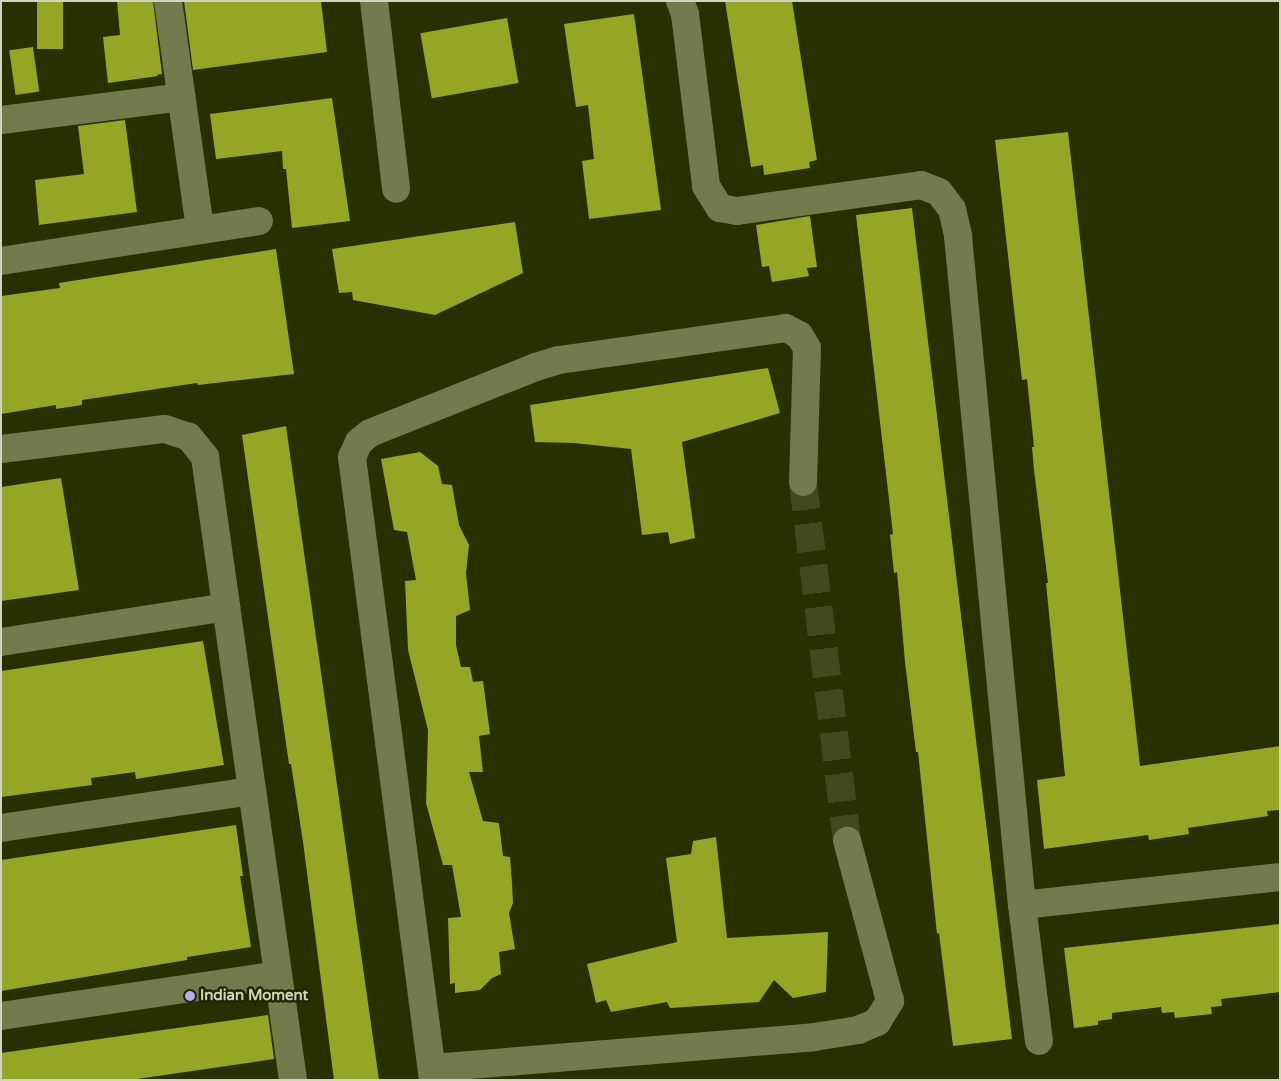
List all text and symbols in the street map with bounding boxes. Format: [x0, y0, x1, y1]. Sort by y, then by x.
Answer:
place label: Indian Moment [200, 987, 308, 1005]
marker: Indian Moment [184, 990, 196, 1002]

